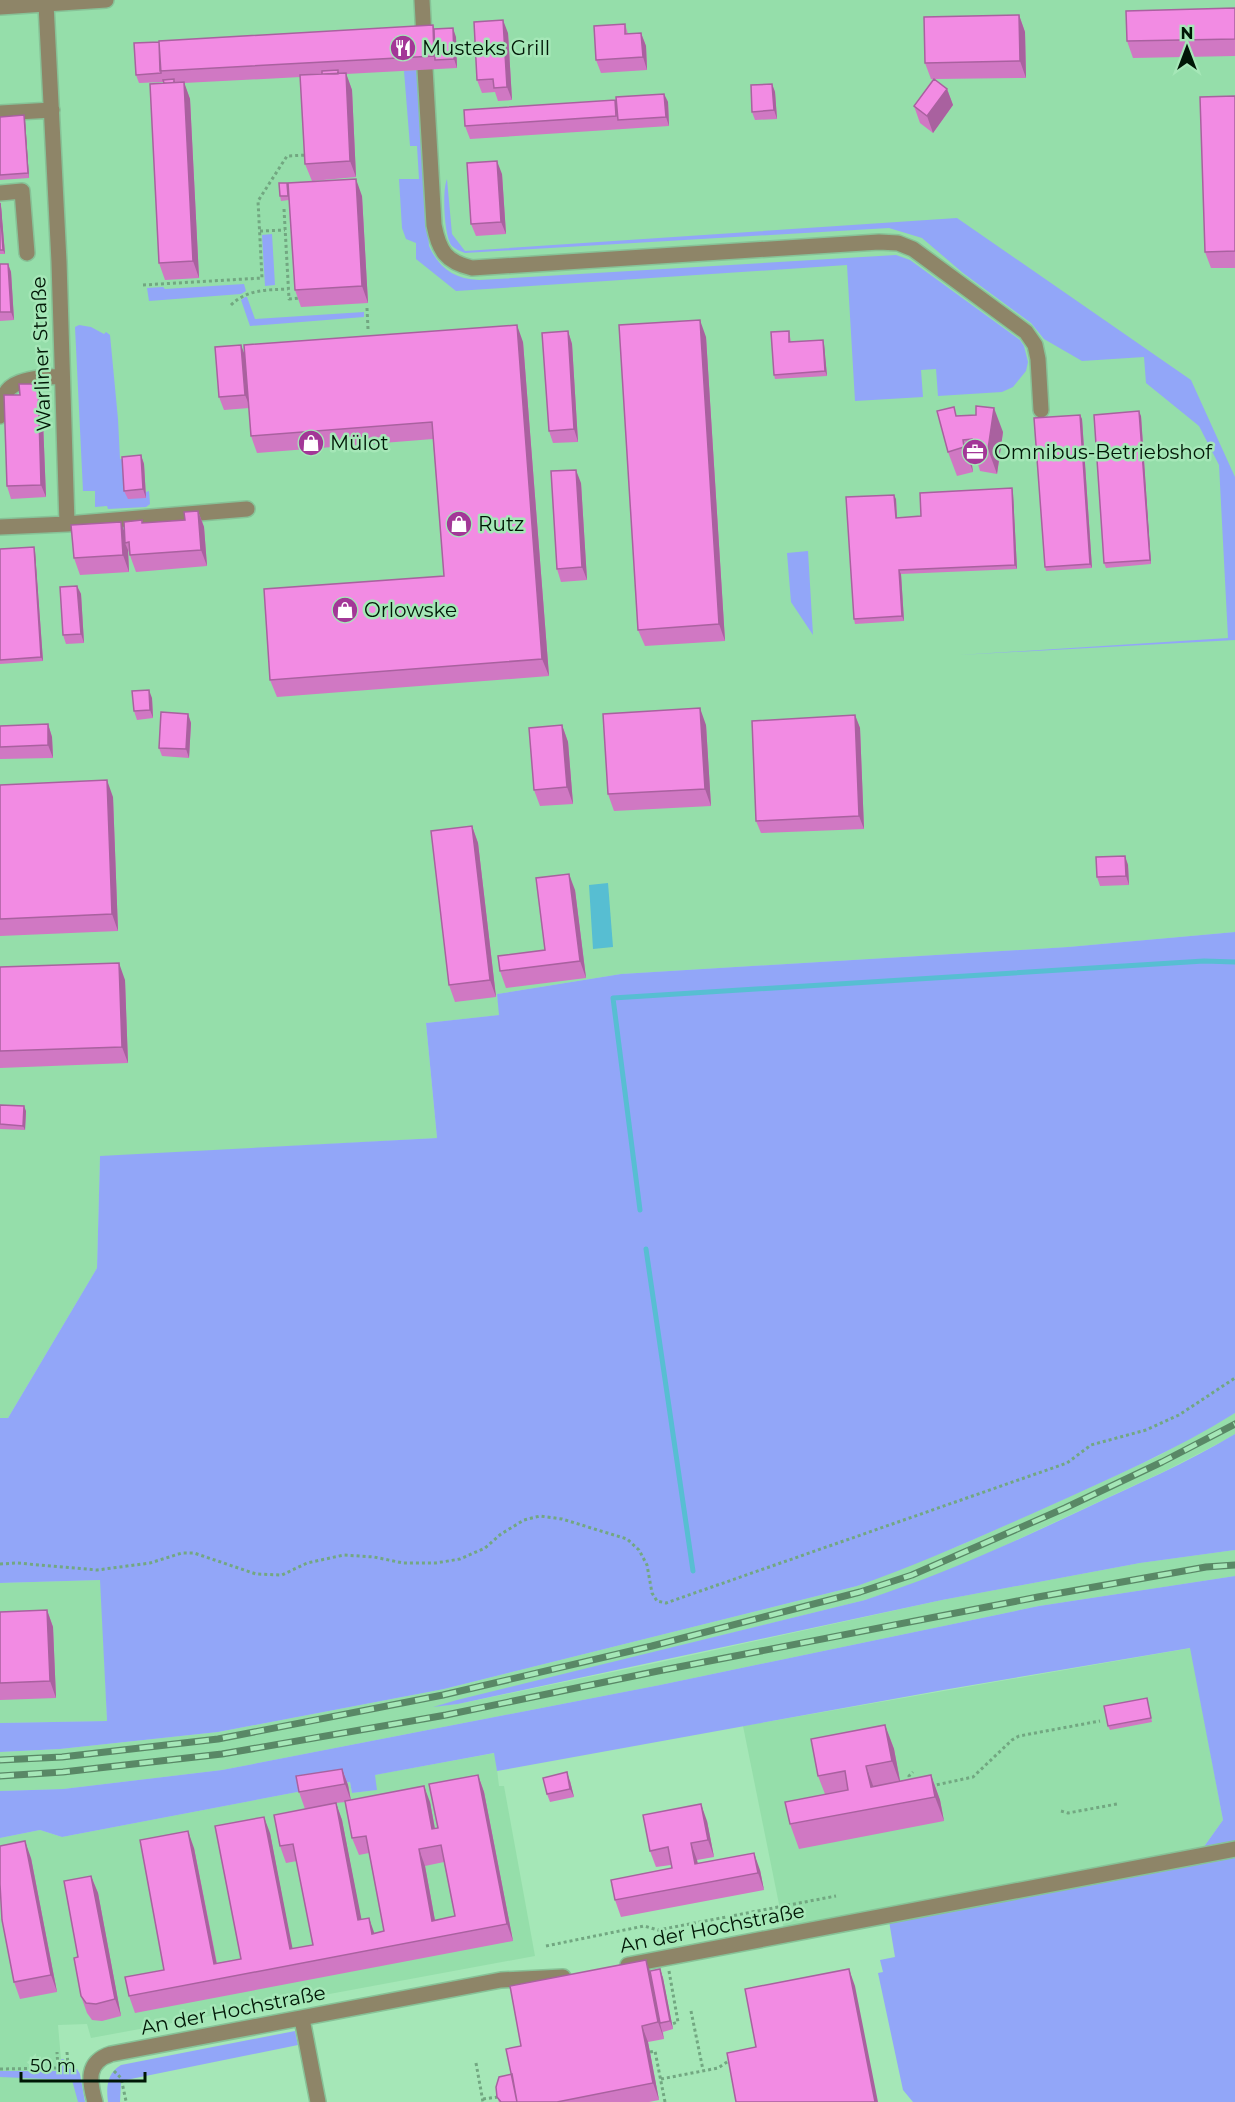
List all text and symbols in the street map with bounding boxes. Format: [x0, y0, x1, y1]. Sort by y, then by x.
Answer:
north arrow [1157, 18, 1217, 78]
text: N [1181, 24, 1193, 43]
restaurant icon: Musteks Grill [388, 33, 418, 63]
place label: Musteks Grill [422, 36, 550, 60]
street label: Warliner Straße [26, 276, 56, 432]
shop icon: Mülot [296, 428, 326, 458]
place label: Mülot [330, 431, 389, 455]
office icon: Omnibus-Betriebshof [960, 437, 990, 467]
place label: Omnibus-Betriebshof [994, 440, 1213, 464]
shop icon: Rutz [444, 509, 474, 539]
place label: Rutz [478, 512, 524, 536]
shop icon: Orlowske [330, 595, 360, 625]
place label: Orlowske [364, 598, 457, 622]
street label: An der Hochstraße [618, 1898, 806, 1958]
street label: An der Hochstraße [139, 1980, 327, 2040]
scale bar [21, 2045, 146, 2083]
text: 50 m [30, 2055, 76, 2077]

